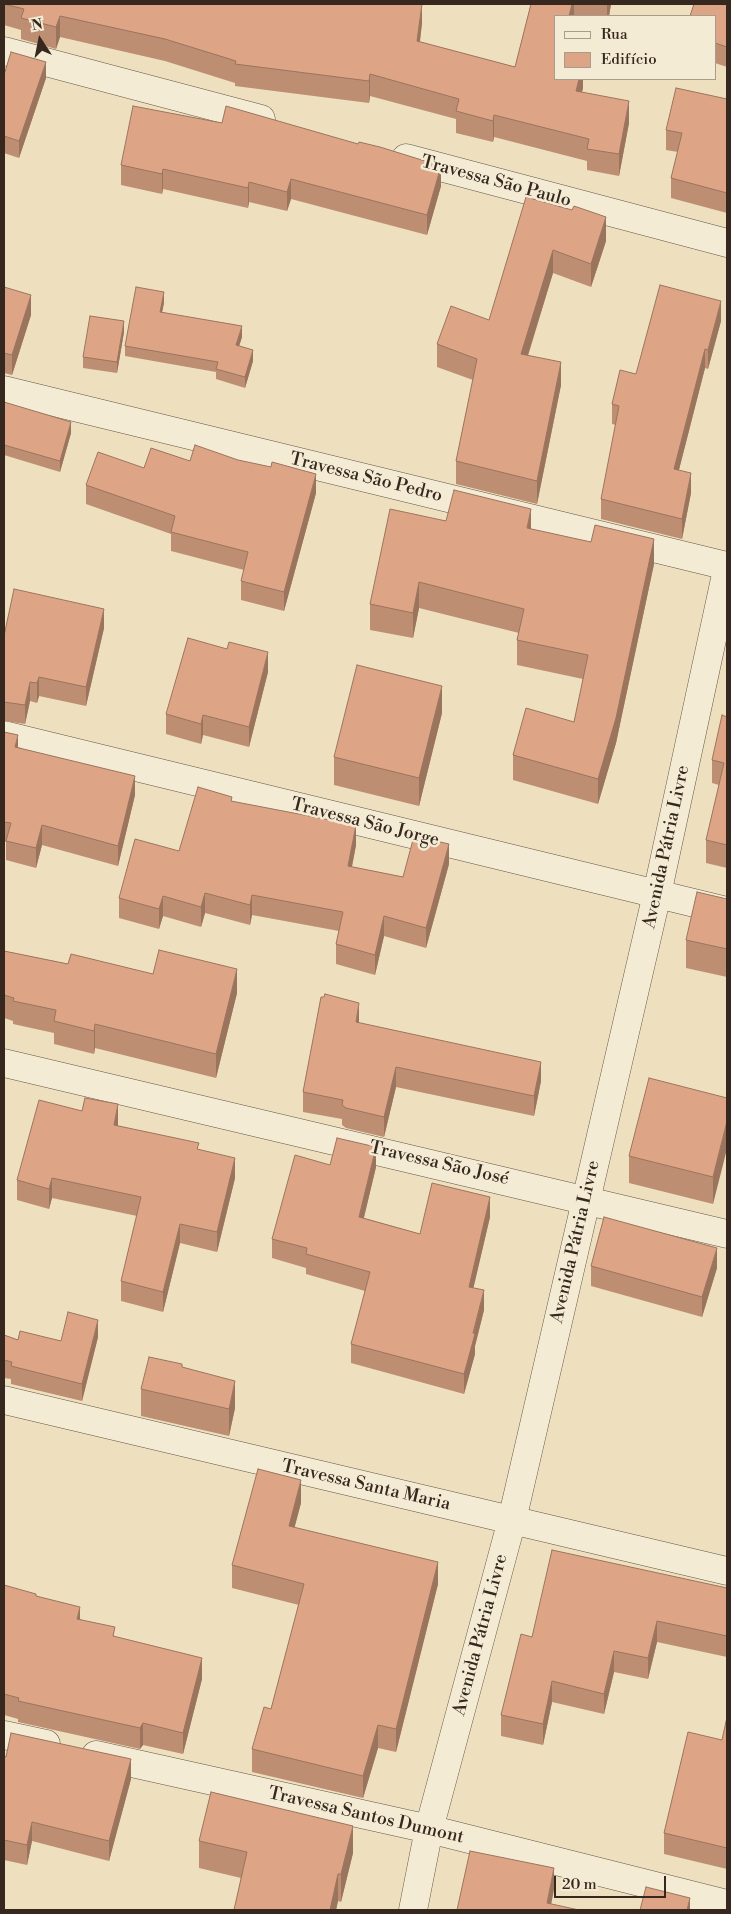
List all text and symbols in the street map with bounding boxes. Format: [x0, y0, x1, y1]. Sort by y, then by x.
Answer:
north arrow [15, 15, 65, 65]
text: N [30, 15, 44, 35]
legend [554, 15, 716, 80]
text: Rua [601, 25, 628, 44]
text: Edifício [601, 50, 657, 69]
street label: Travessa São Paulo [419, 152, 573, 212]
street label: Travessa São Pedro [288, 449, 444, 507]
street label: Avenida Pátria Livre [639, 763, 695, 931]
street label: Travessa São Jorge [289, 794, 441, 852]
street label: Travessa São José [367, 1137, 511, 1191]
street label: Avenida Pátria Livre [547, 1159, 605, 1325]
street label: Travessa Santa Maria [279, 1456, 453, 1516]
street label: Avenida Pátria Livre [449, 1552, 513, 1718]
street label: Travessa Santos Dumont [266, 1783, 466, 1849]
scale bar [556, 1866, 668, 1898]
text: 20 m [562, 1875, 597, 1894]

